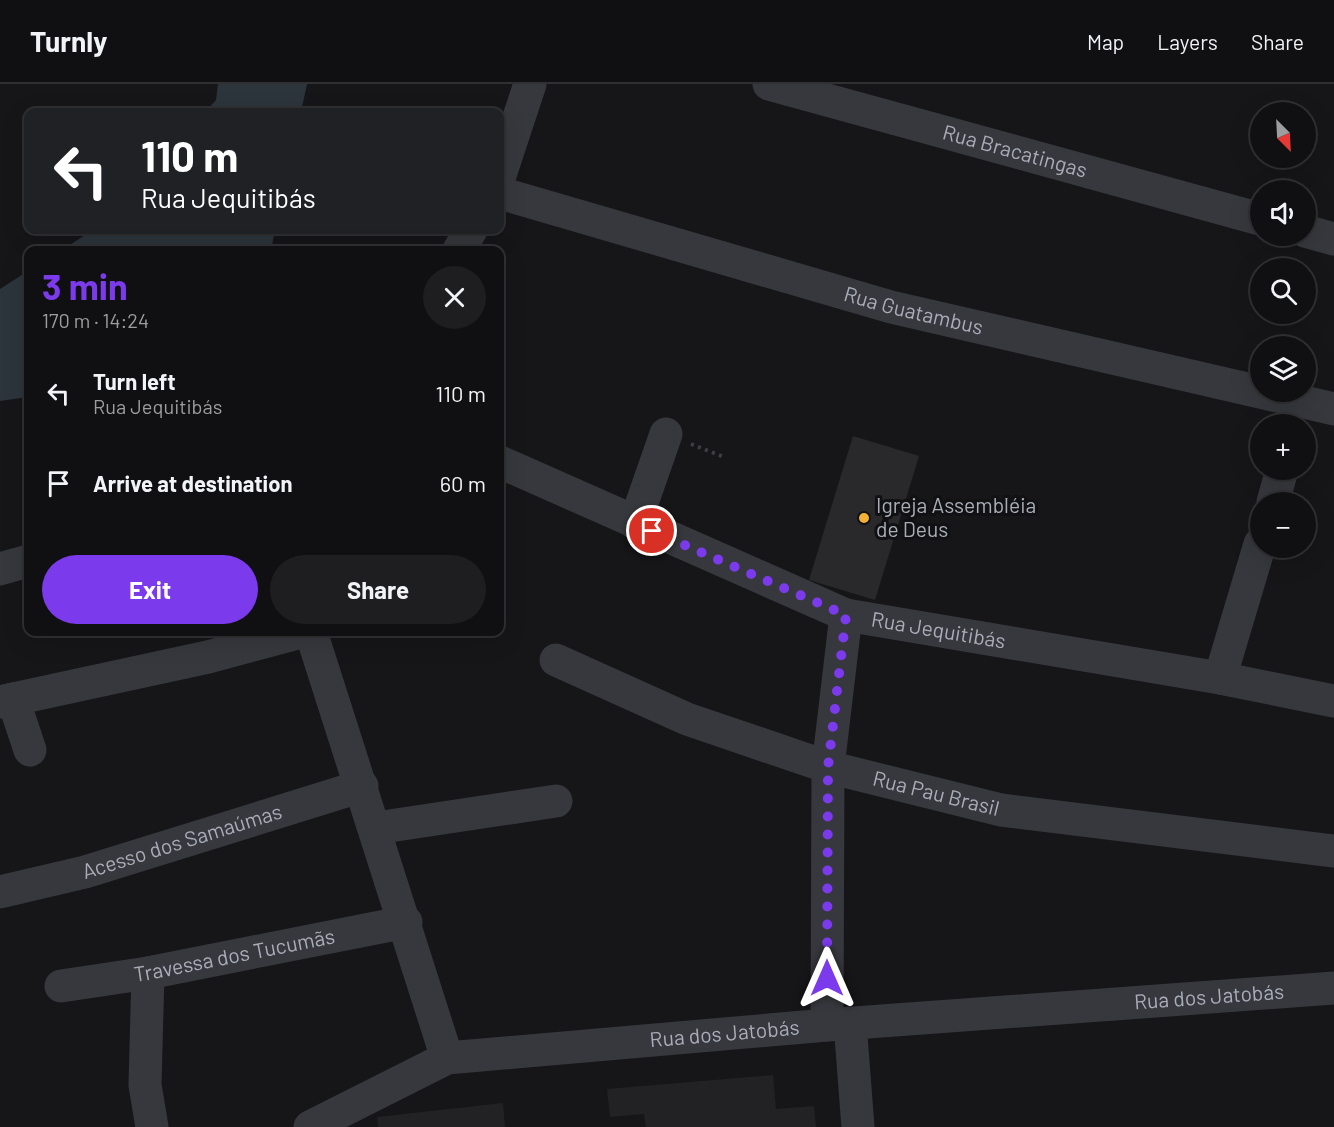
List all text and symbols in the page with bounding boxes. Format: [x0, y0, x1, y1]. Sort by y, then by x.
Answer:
text: Turnly [30, 24, 107, 58]
text: Map [1087, 29, 1124, 54]
text: Layers [1157, 29, 1218, 54]
text: Share [1251, 29, 1304, 54]
north arrow [1250, 102, 1316, 168]
map controls [1250, 102, 1316, 558]
street label: Rua Bracatingas [940, 118, 1090, 182]
text: 110 m [141, 130, 238, 180]
icon: left [42, 132, 120, 210]
button: sound [1250, 180, 1316, 246]
text: Rua Jequitibás [141, 181, 316, 213]
button: search [1250, 258, 1316, 324]
text: 3 min [42, 264, 128, 307]
button: close [423, 266, 486, 329]
street label: Rua Guatambus [841, 280, 986, 339]
text: 170 m · 14:24 [42, 308, 149, 332]
button: layers [1250, 336, 1316, 402]
text: Turn left [93, 368, 176, 394]
icon: left [42, 377, 75, 410]
text: 110 m [436, 380, 486, 406]
text: Rua Jequitibás [93, 394, 222, 418]
button: + [1250, 414, 1316, 480]
icon: arrive [42, 467, 75, 500]
text: Arrive at destination [93, 470, 292, 496]
text: 60 m [440, 470, 486, 496]
place label: Igreja Assembléia de Deus [876, 492, 1036, 541]
button: − [1250, 492, 1316, 558]
pin [626, 505, 677, 556]
marker: Igreja Assembléia de Deus [857, 511, 871, 525]
icon: arrive [635, 514, 668, 547]
button: Exit [42, 555, 258, 624]
button: Share [270, 555, 486, 624]
street label: Rua Jequitibás [870, 605, 1008, 653]
street label: Rua Pau Brasil [871, 765, 1002, 820]
street label: Acesso dos Samaúmas [79, 798, 285, 883]
street label: Travessa dos Tucumãs [132, 922, 337, 986]
position arrow [795, 946, 859, 1010]
street label: Rua dos Jatobás [1133, 978, 1285, 1014]
street label: Rua dos Jatobás [649, 1013, 800, 1051]

